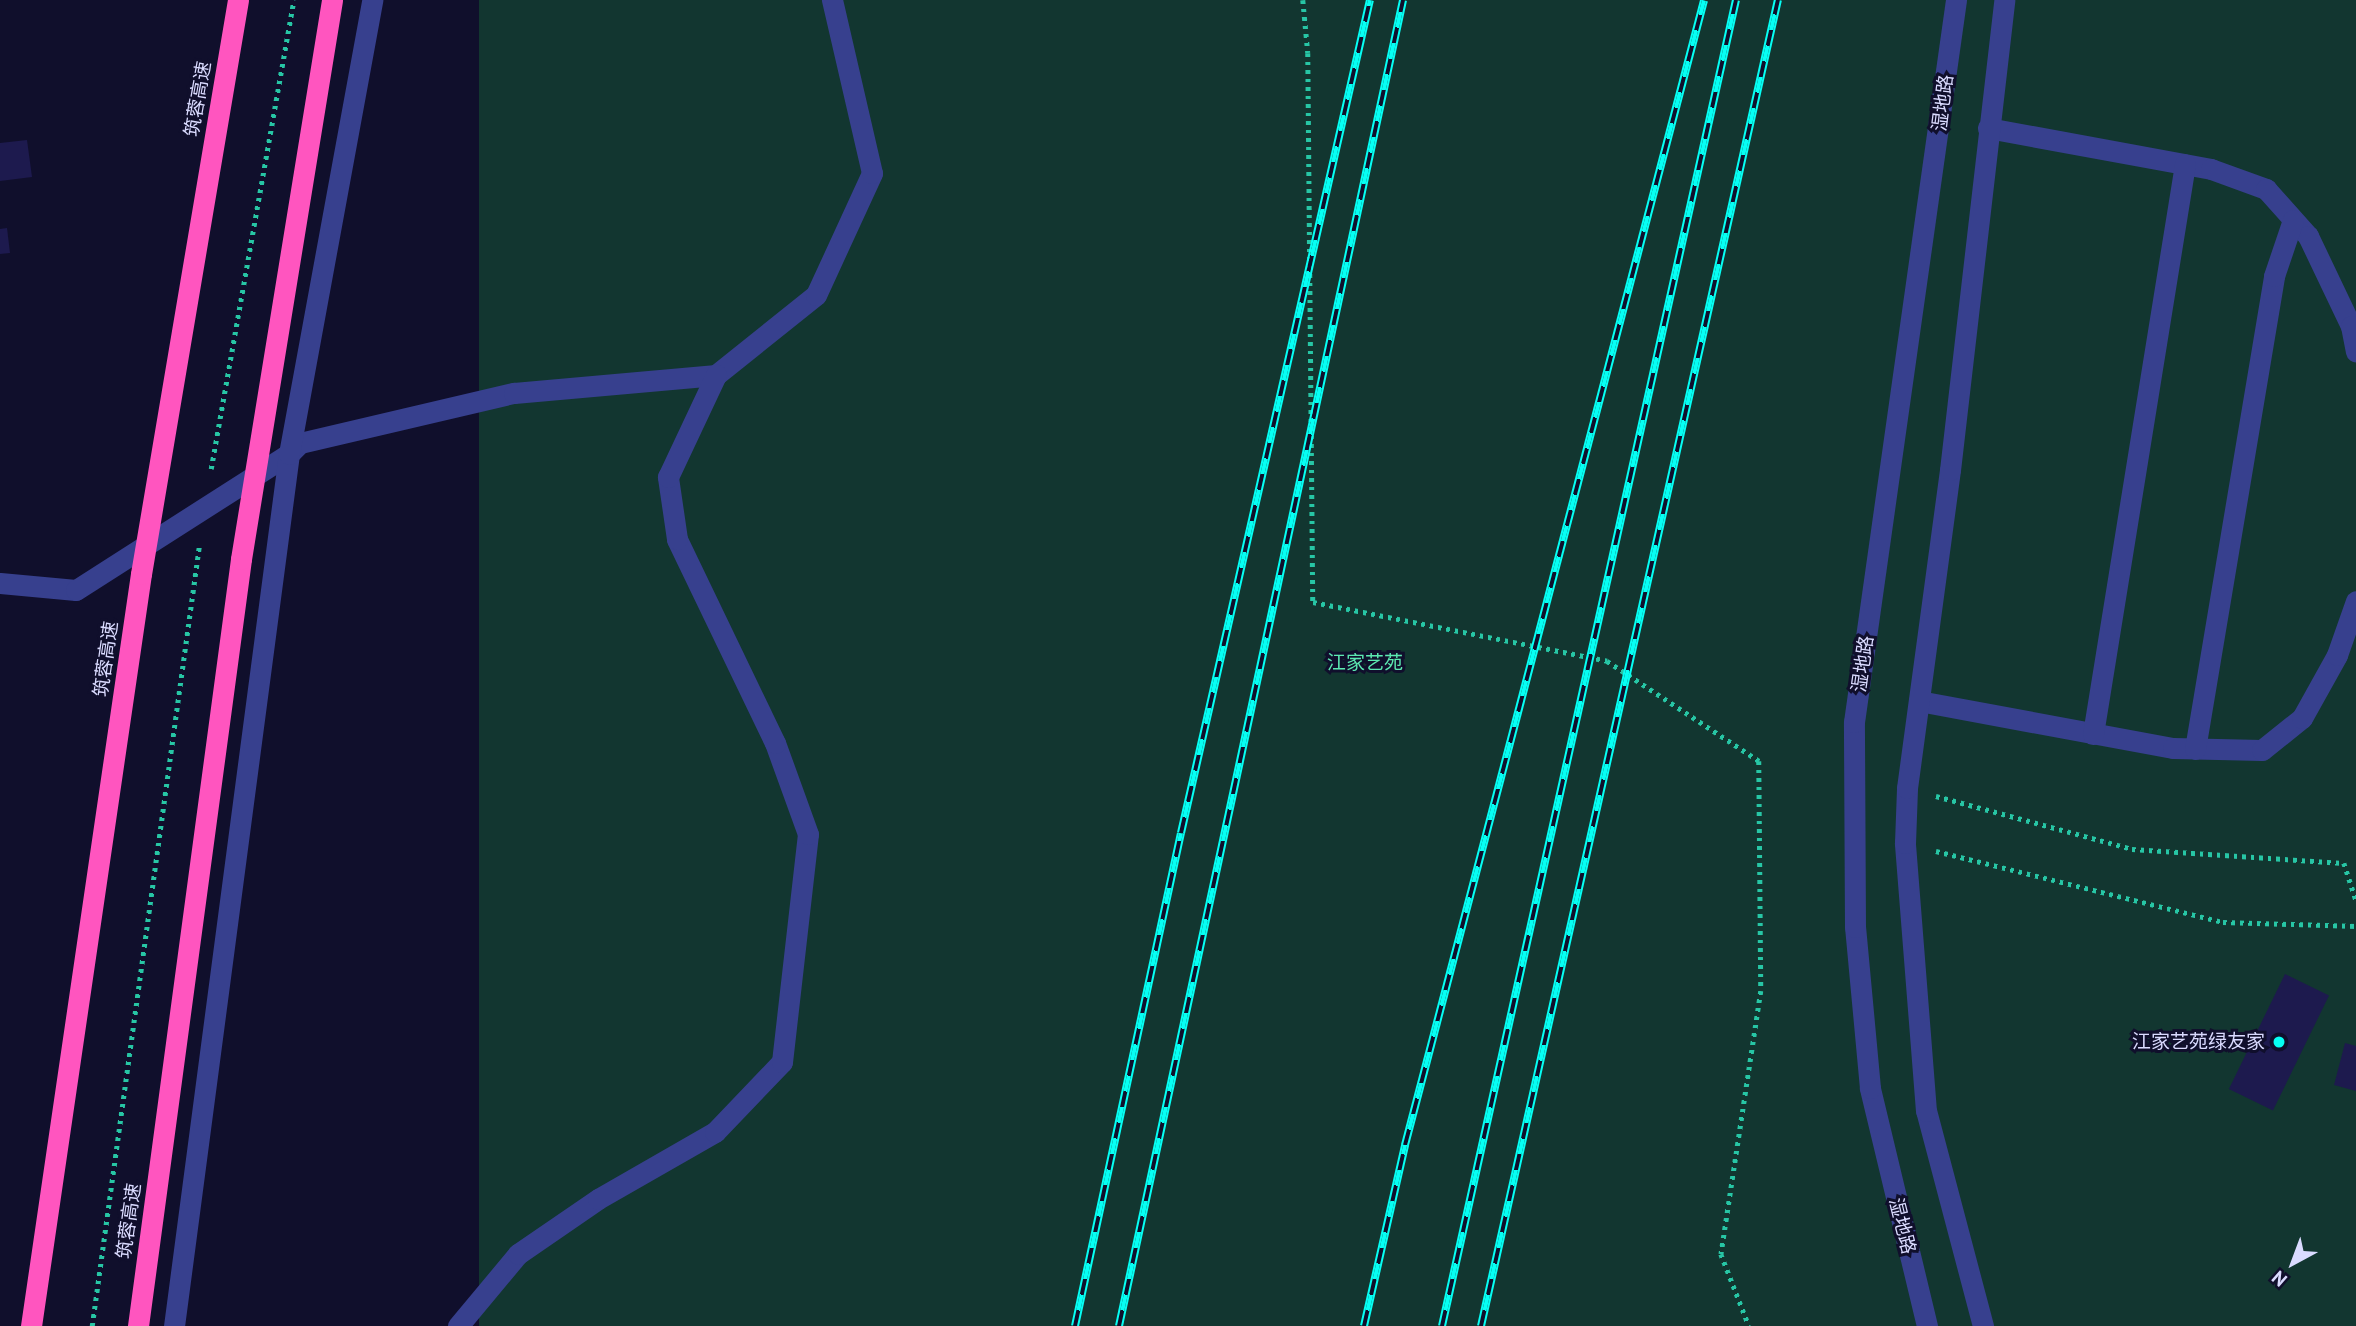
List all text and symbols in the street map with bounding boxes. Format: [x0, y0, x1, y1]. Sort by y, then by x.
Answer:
street label: 筑蓉高速 [180, 60, 216, 138]
street label: 湿地路 [1928, 73, 1958, 133]
street label: 筑蓉高速 [89, 620, 123, 698]
street label: 湿地路 [1848, 634, 1878, 694]
park label: 江家艺苑 [1327, 652, 1403, 674]
place label: 江家艺苑绿友家 [2132, 1031, 2265, 1053]
marker: 江家艺苑绿友家 [2271, 1034, 2287, 1050]
street label: 筑蓉高速 [112, 1182, 146, 1260]
street label: 湿地路 [1884, 1196, 1920, 1256]
north arrow [2258, 1228, 2328, 1298]
text: N [2267, 1266, 2292, 1292]

